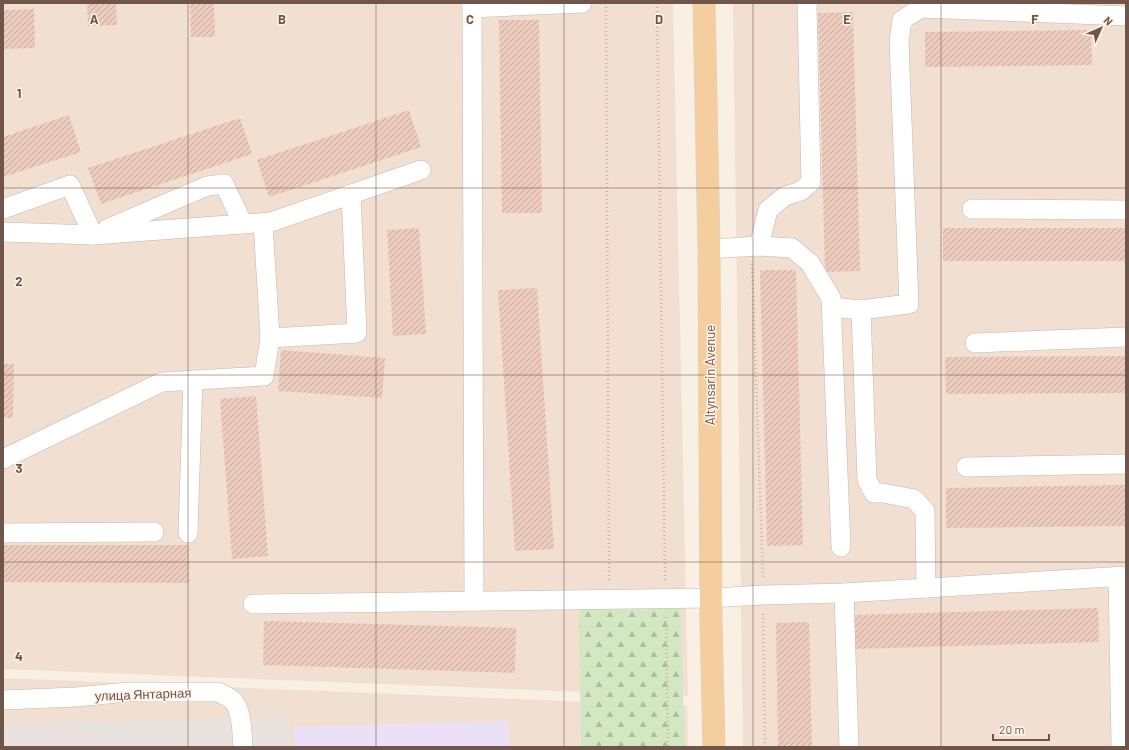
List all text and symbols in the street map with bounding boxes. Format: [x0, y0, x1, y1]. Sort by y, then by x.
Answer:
north arrow [1081, 8, 1121, 48]
text: A [90, 11, 99, 27]
text: B [278, 11, 286, 27]
text: C [466, 11, 474, 27]
text: D [655, 11, 663, 27]
text: E [843, 11, 851, 27]
text: F [1031, 11, 1039, 27]
text: N [1101, 13, 1116, 28]
text: 1 [17, 85, 21, 101]
text: 2 [15, 273, 23, 289]
street label: Altynsarin Avenue [702, 325, 718, 425]
text: 3 [15, 460, 23, 476]
text: 4 [15, 648, 23, 664]
street label: улица Янтарная [94, 684, 192, 704]
scale bar [993, 716, 1049, 742]
text: 20 m [999, 722, 1025, 736]

